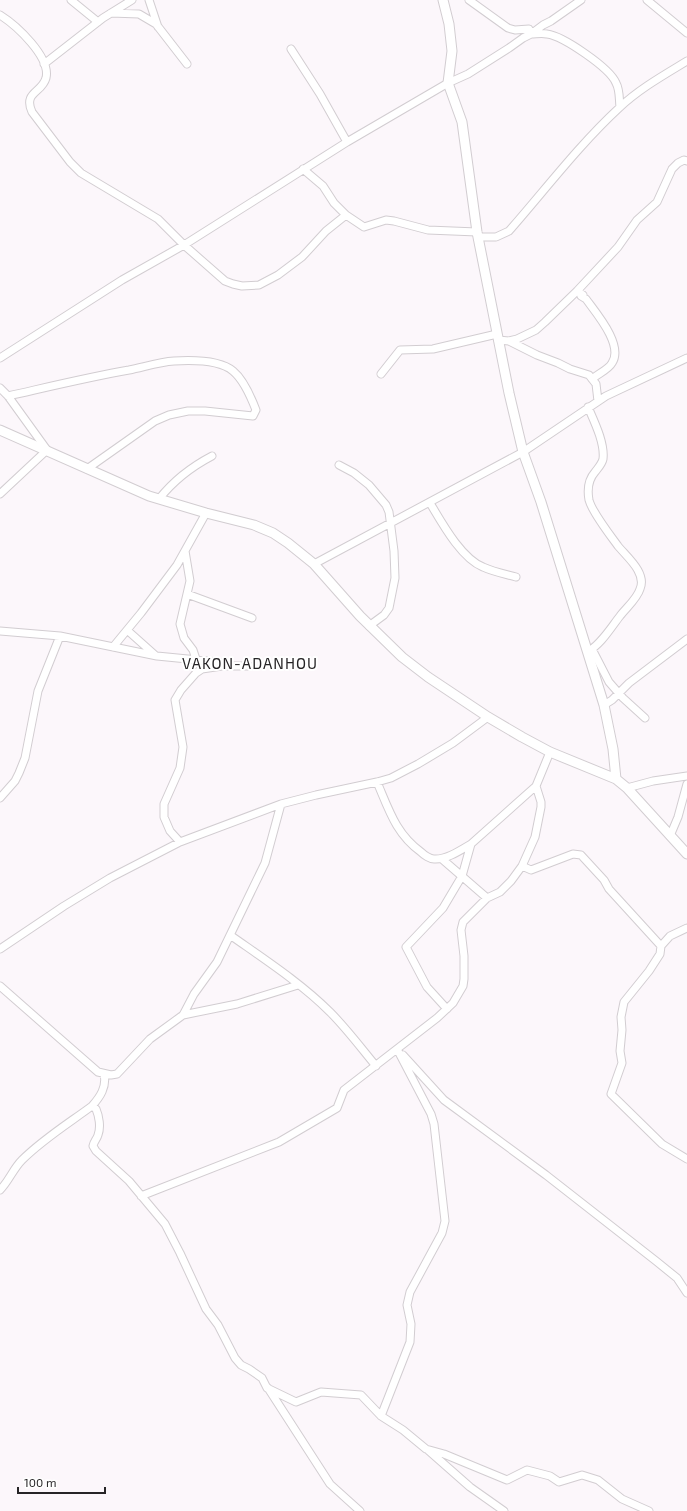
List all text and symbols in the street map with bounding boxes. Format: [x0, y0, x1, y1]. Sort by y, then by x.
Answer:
district label: VAKON-ADANHOU [182, 654, 318, 672]
scale bar [18, 1469, 105, 1495]
text: 100 m [24, 1475, 56, 1489]

